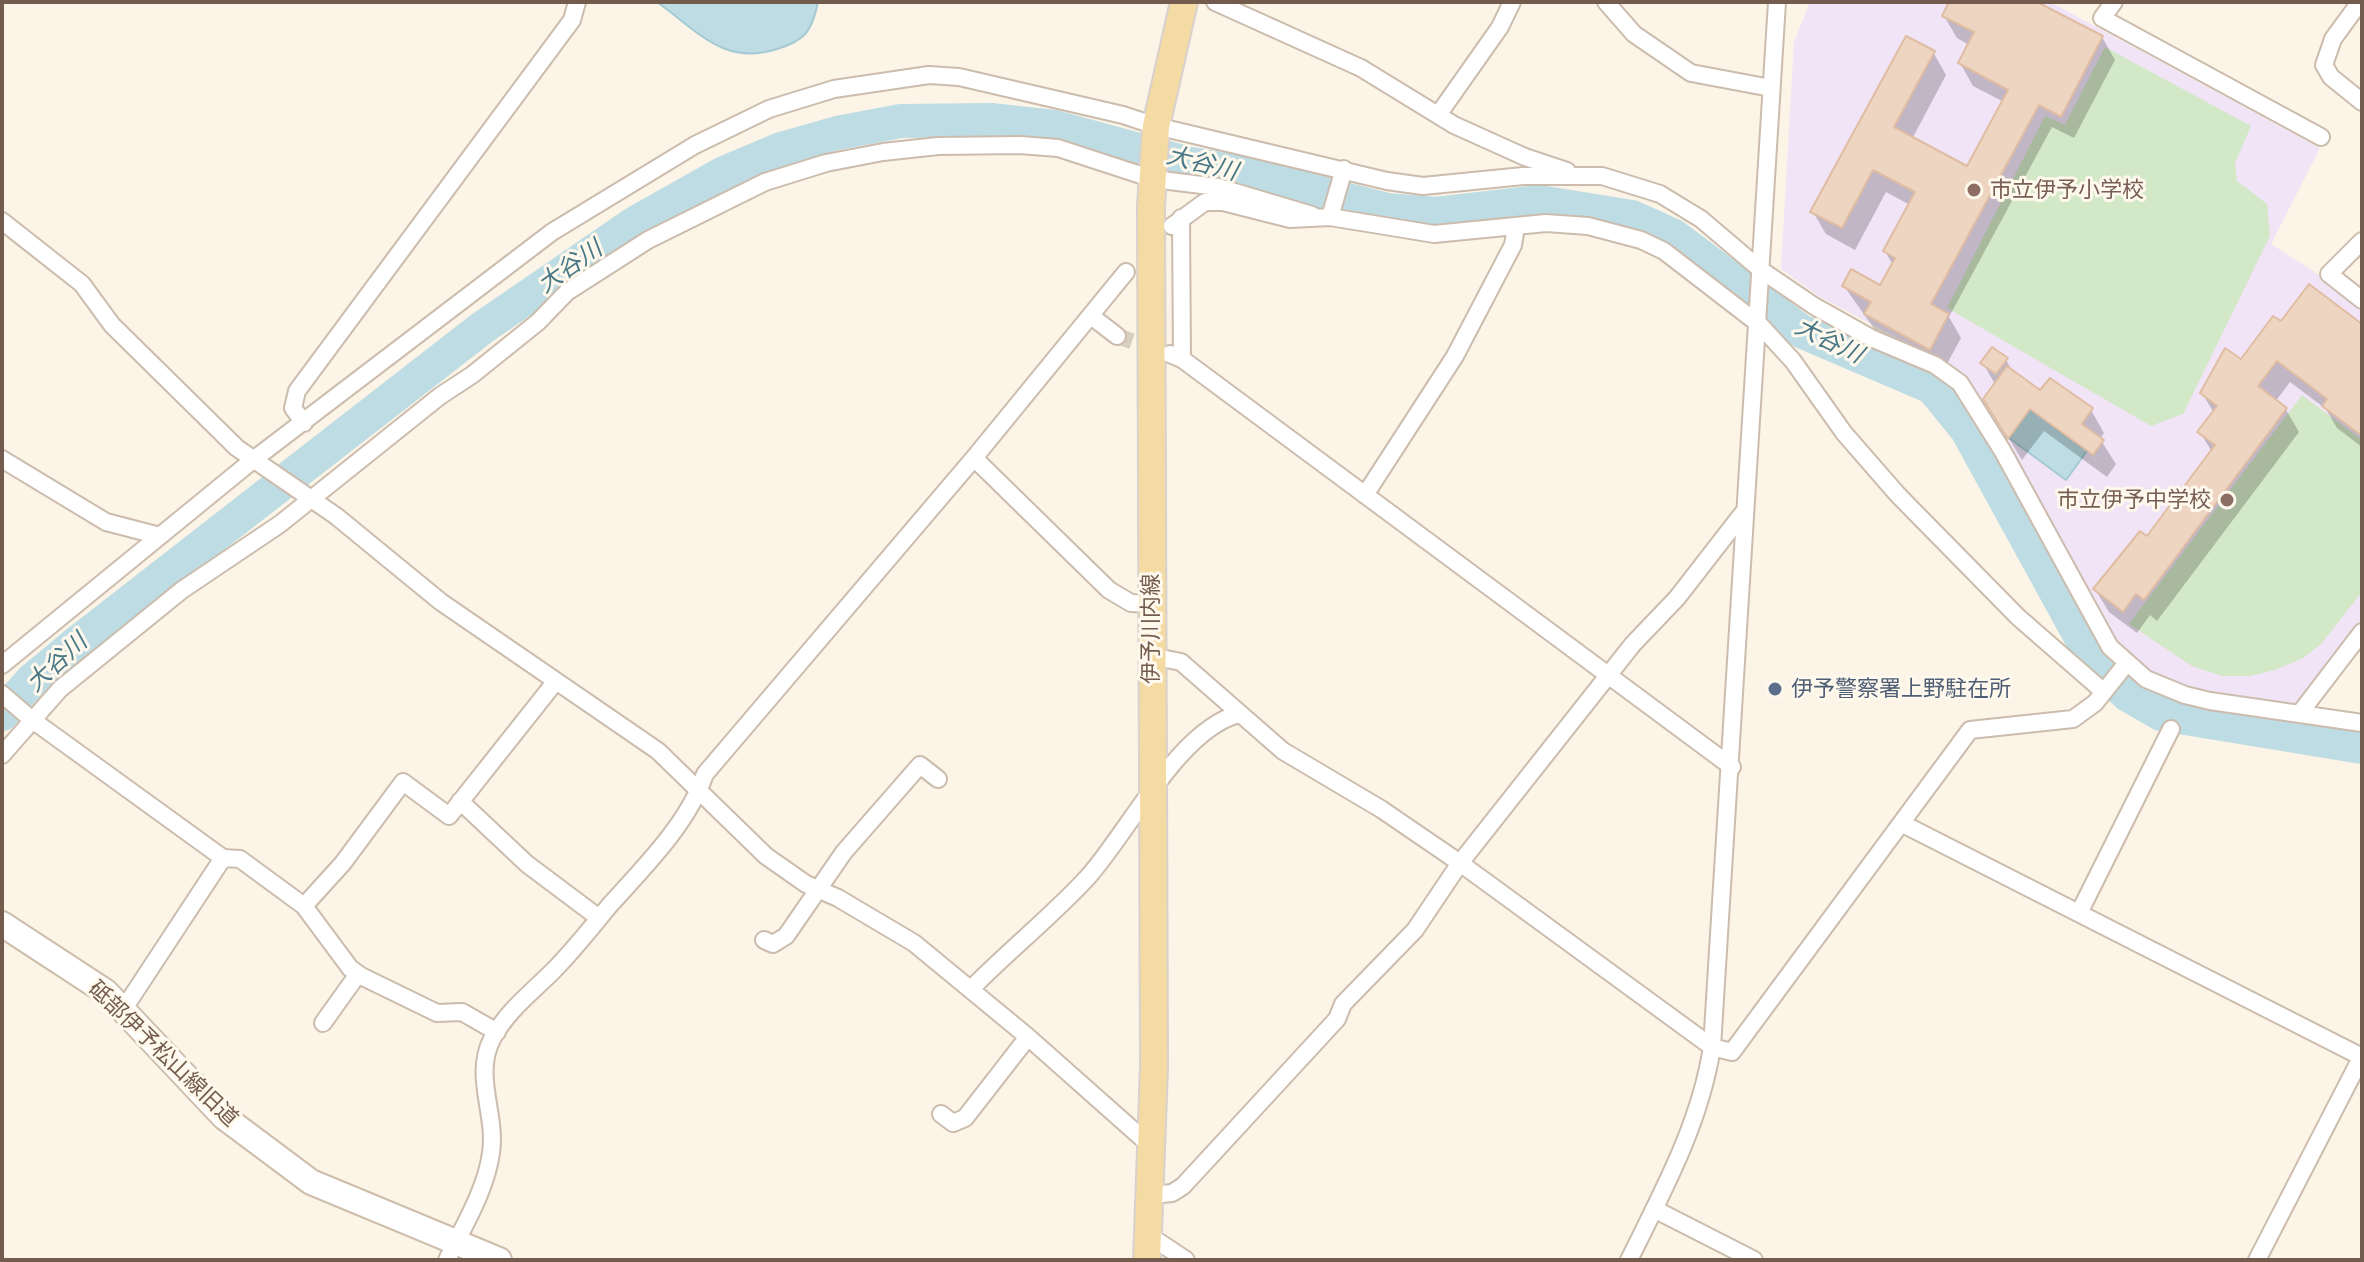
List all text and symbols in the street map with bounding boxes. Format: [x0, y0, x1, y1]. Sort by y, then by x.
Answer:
water label: 大谷川 [1164, 141, 1240, 187]
place label: 市立伊予小学校 [1990, 177, 2144, 203]
marker: 市立伊予小学校 [1965, 181, 1983, 199]
water label: 大谷川 [532, 235, 608, 299]
water label: 大谷川 [1790, 312, 1868, 370]
place label: 市立伊予中学校 [2057, 487, 2211, 513]
marker: 市立伊予中学校 [2218, 491, 2236, 509]
street label: 伊予川内線 [1138, 574, 1164, 684]
water label: 大谷川 [21, 628, 93, 698]
place label: 伊予警察署上野駐在所 [1791, 676, 2011, 702]
marker: 伊予警察署上野駐在所 [1766, 680, 1784, 698]
street label: 砥部伊予松山線旧道 [83, 976, 243, 1132]

